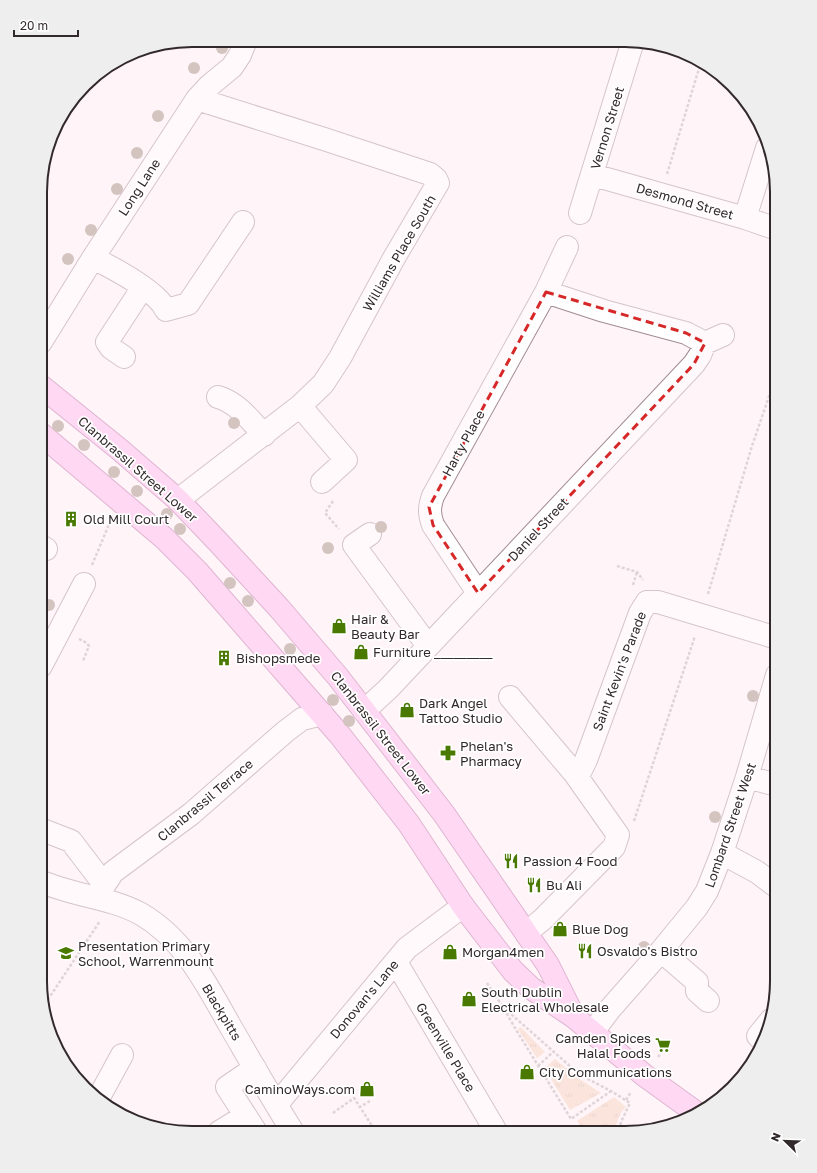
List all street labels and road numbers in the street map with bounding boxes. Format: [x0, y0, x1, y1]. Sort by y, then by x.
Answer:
street label: Vernon Street [587, 85, 627, 171]
street label: Long Lane [115, 155, 163, 219]
street label: Desmond Street [634, 179, 736, 223]
street label: Williams Place South [359, 192, 439, 314]
street label: Harty Place [438, 407, 488, 479]
street label: Clanbrassil Street Lower [75, 413, 201, 525]
street label: Daniel Street [504, 494, 572, 564]
street label: Saint Kevin's Parade [589, 609, 649, 733]
street label: Clanbrassil Street Lower [328, 668, 434, 798]
street label: Clanbrassil Terrace [154, 755, 256, 845]
street label: Lombard Street West [701, 760, 759, 890]
street label: Donovan's Lane [326, 956, 402, 1042]
street label: Blackpitts [199, 981, 245, 1043]
street label: Greenville Place [413, 999, 479, 1095]

